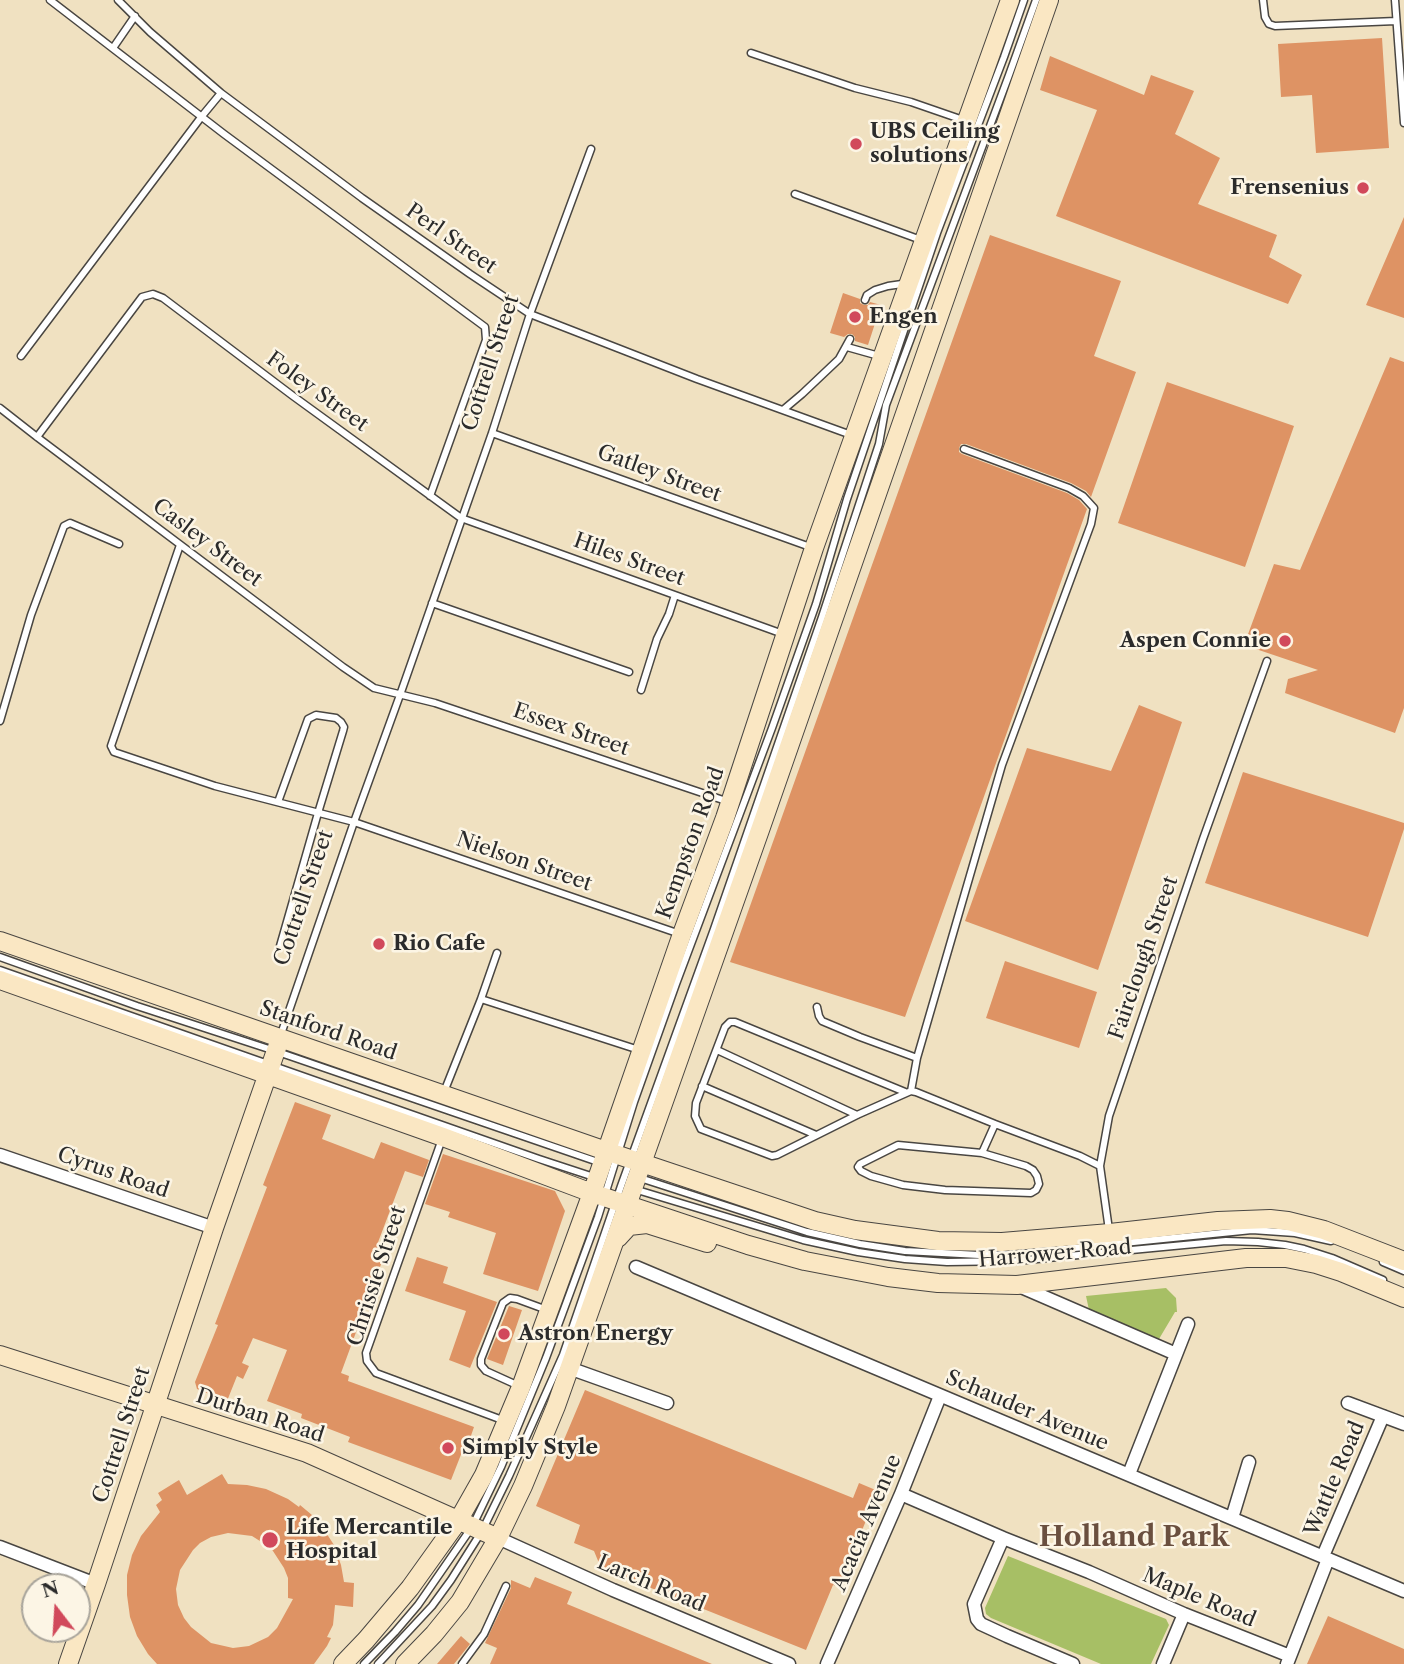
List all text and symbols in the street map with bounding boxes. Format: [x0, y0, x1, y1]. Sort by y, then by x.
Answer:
place label: UBS Ceiling solutions [870, 119, 1000, 169]
marker: UBS Ceiling solutions [848, 136, 864, 152]
place label: Frensenius [1230, 175, 1349, 201]
marker: Frensenius [1355, 180, 1371, 196]
street label: Perl Street [401, 198, 501, 280]
street label: Cottrell Street [457, 292, 525, 434]
place label: Engen [869, 304, 938, 330]
marker: Engen [847, 309, 863, 325]
street label: Foley Street [261, 347, 373, 437]
street label: Gatley Street [594, 440, 724, 508]
street label: Casley Street [147, 494, 267, 592]
street label: Hiles Street [570, 528, 688, 592]
place label: Aspen Connie [1120, 628, 1271, 654]
marker: Aspen Connie [1277, 633, 1293, 649]
street label: Essex Street [510, 698, 632, 762]
street label: Kempston Road [652, 763, 730, 923]
street label: Cottrell Street [269, 827, 339, 969]
street label: Nielson Street [453, 827, 595, 897]
street label: Fairclough Street [1104, 873, 1184, 1043]
place label: Rio Cafe [393, 931, 485, 957]
marker: Rio Cafe [371, 936, 387, 952]
street label: Stanford Road [256, 996, 400, 1066]
street label: Cyrus Road [54, 1142, 172, 1204]
street label: Chrissie Street [342, 1203, 412, 1349]
street label: Harrower Road [977, 1235, 1133, 1273]
place label: Astron Energy [518, 1321, 673, 1347]
marker: Astron Energy [496, 1326, 512, 1342]
street label: Cottrell Street [88, 1364, 156, 1506]
street label: Schauder Avenue [942, 1365, 1112, 1457]
street label: Durban Road [193, 1383, 327, 1449]
street label: Wattle Road [1299, 1418, 1371, 1540]
place label: Simply Style [462, 1435, 598, 1461]
marker: Simply Style [440, 1440, 456, 1456]
street label: Acacia Avenue [827, 1451, 907, 1595]
place label: Life Mercantile Hospital [286, 1515, 453, 1565]
district label: Holland Park [1039, 1521, 1229, 1555]
marker: Life Mercantile Hospital [260, 1530, 280, 1550]
street label: Larch Road [593, 1550, 709, 1618]
street label: Maple Road [1139, 1563, 1259, 1633]
north arrow [21, 1573, 91, 1643]
text: N [39, 1576, 62, 1603]

